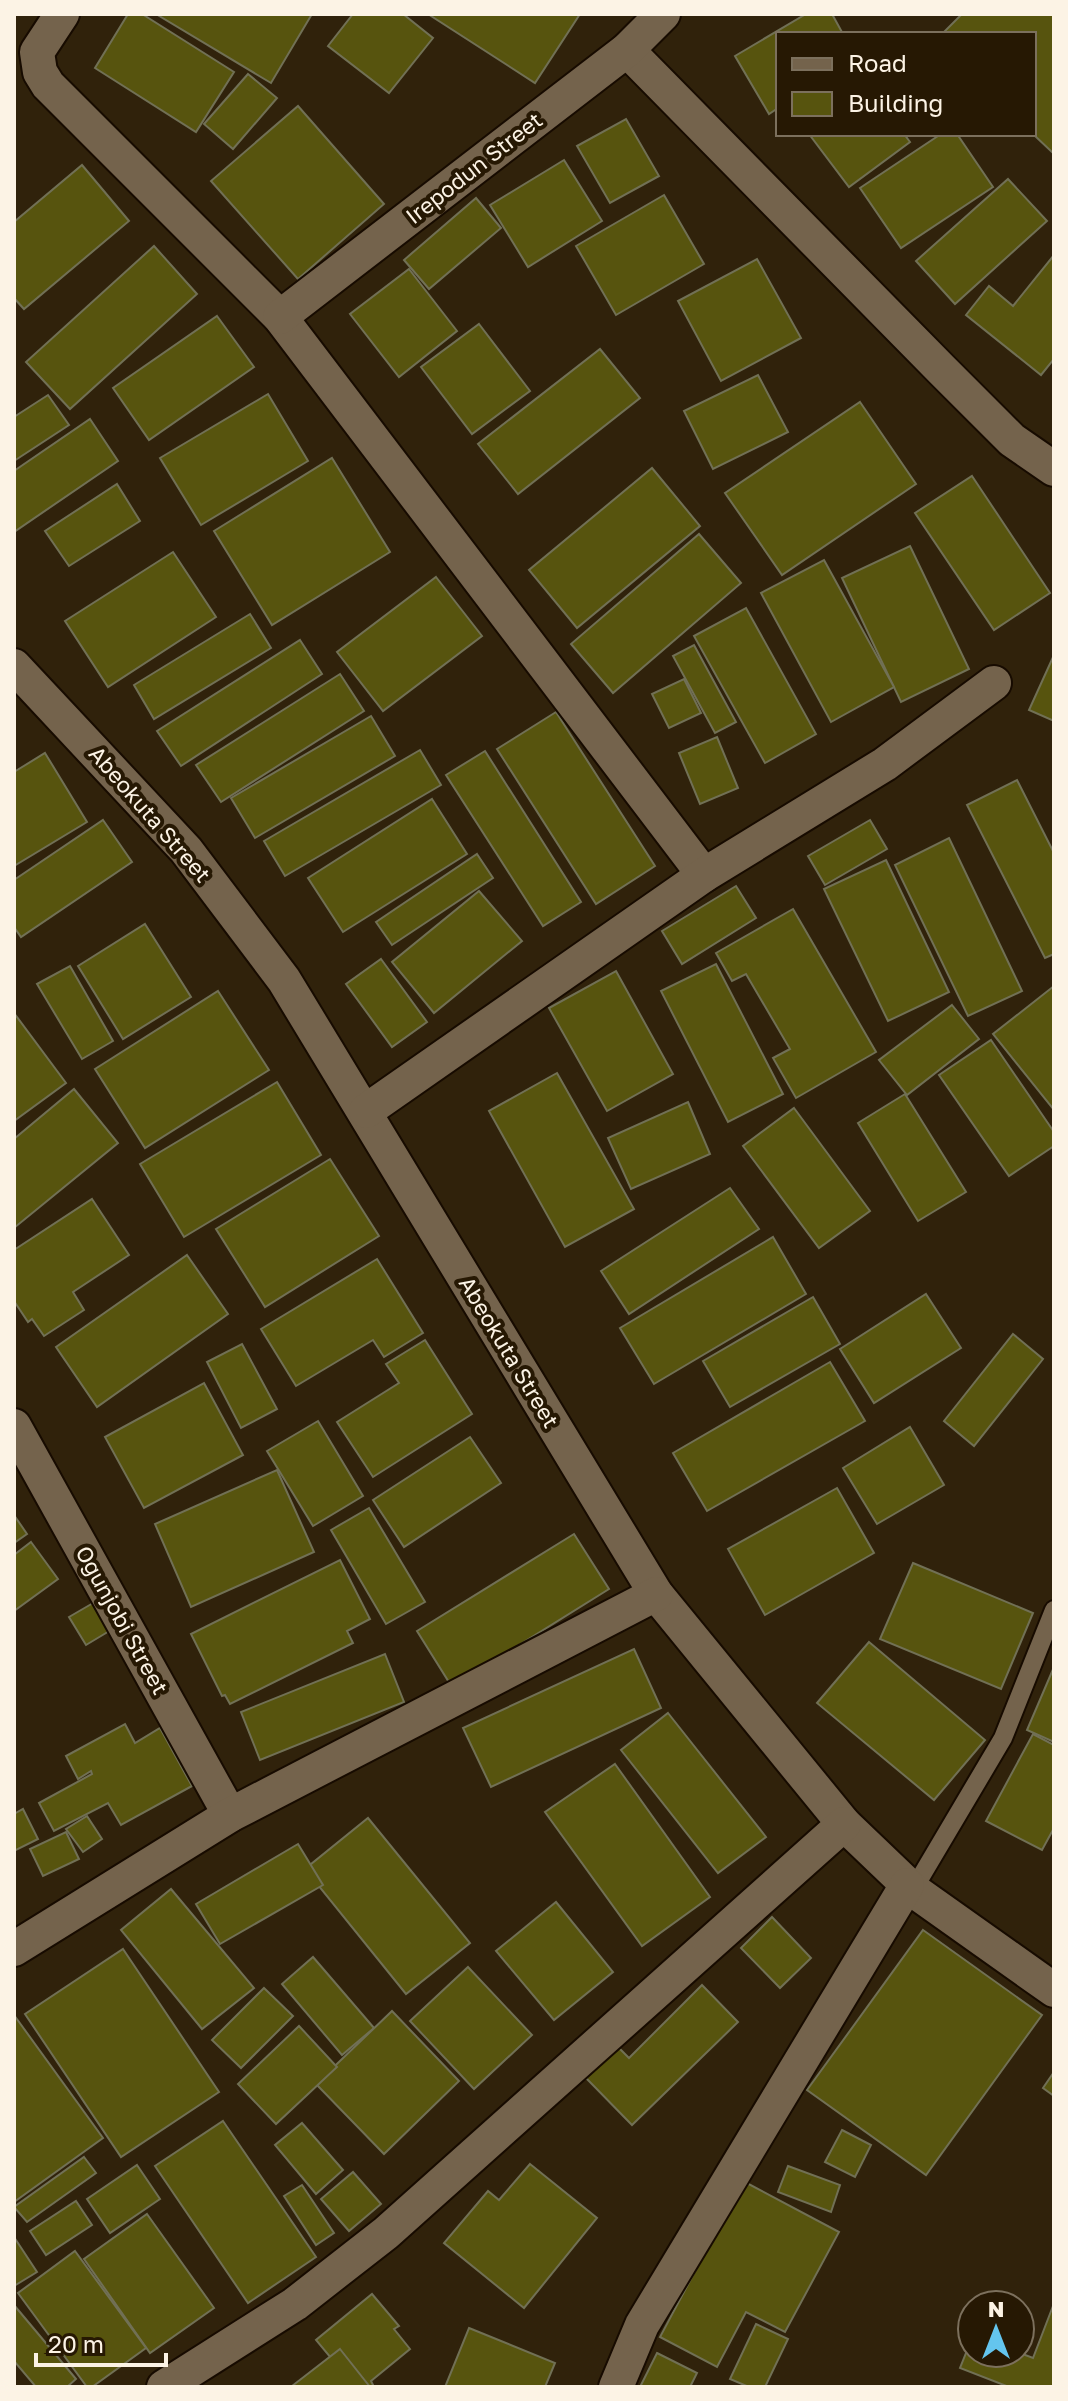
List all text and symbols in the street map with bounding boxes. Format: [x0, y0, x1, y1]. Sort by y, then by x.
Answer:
legend [776, 32, 1036, 136]
text: Road [848, 48, 907, 77]
text: Building [848, 88, 943, 117]
street label: Irepodun Street [400, 106, 547, 229]
street label: Abeokuta Street [84, 740, 217, 887]
street label: Abeokuta Street [454, 1271, 565, 1432]
street label: Ogunjobi Street [70, 1541, 174, 1699]
north arrow [956, 2289, 1036, 2369]
text: N [988, 2295, 1004, 2322]
scale bar [36, 2317, 166, 2367]
text: 20 m [48, 2329, 104, 2358]

